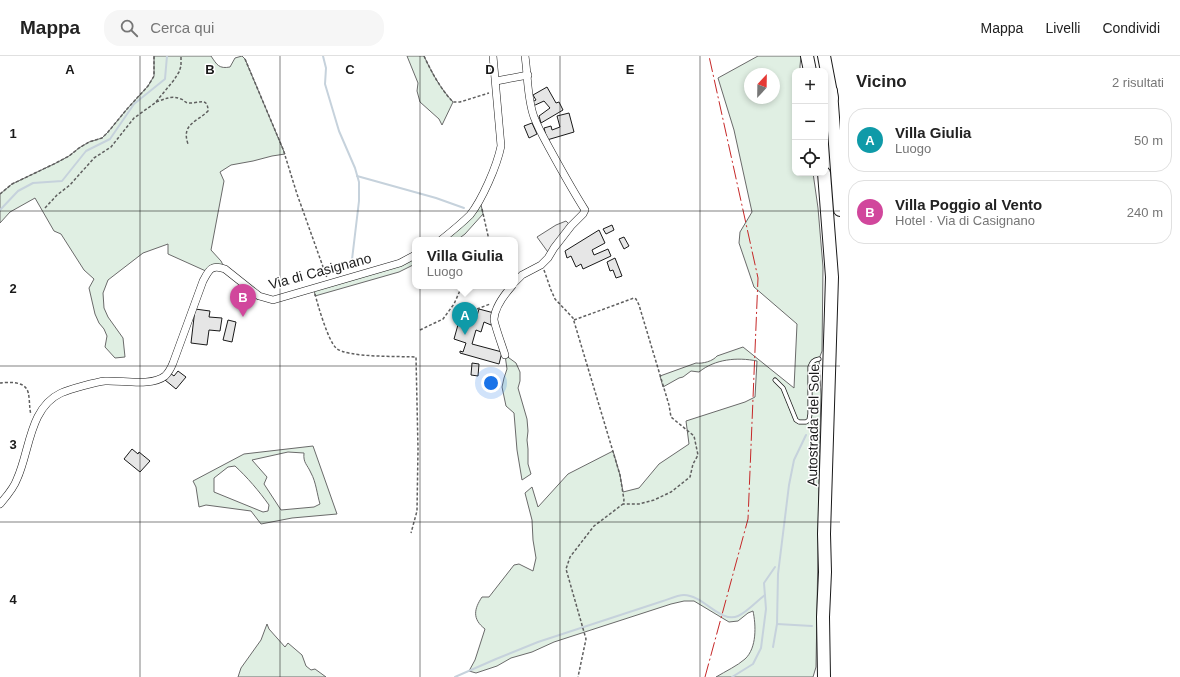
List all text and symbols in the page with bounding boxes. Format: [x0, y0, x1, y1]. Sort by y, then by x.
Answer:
search box [104, 10, 384, 46]
text: Mappa [20, 17, 80, 38]
icon: search [118, 17, 140, 39]
text: Cerca qui [150, 19, 214, 36]
text: Mappa [981, 20, 1023, 36]
text: Livelli [1045, 20, 1080, 36]
text: Condividi [1102, 20, 1160, 36]
text: A [65, 62, 75, 77]
text: B [205, 62, 215, 77]
text: C [345, 62, 355, 77]
text: D [485, 62, 495, 77]
text: E [626, 62, 635, 77]
north arrow [744, 68, 780, 104]
map controls [792, 68, 828, 176]
button: + [792, 68, 828, 104]
text: Vicino [856, 72, 907, 91]
text: 2 risultati [1112, 75, 1164, 90]
button: − [792, 104, 828, 140]
text: Villa Giulia [895, 124, 971, 141]
text: 1 [9, 126, 17, 141]
text: A [865, 133, 875, 148]
text: 50 m [1134, 133, 1163, 148]
button: locate [792, 140, 828, 176]
text: Luogo [895, 141, 931, 156]
text: Villa Poggio al Vento [895, 196, 1042, 213]
text: B [865, 205, 875, 220]
text: 240 m [1127, 205, 1163, 220]
text: Hotel · Via di Casignano [895, 213, 1035, 228]
popup [412, 237, 518, 289]
text: Villa Giulia [427, 247, 503, 264]
street label: Via di Casignano [267, 250, 373, 292]
text: Luogo [427, 264, 463, 279]
text: 2 [9, 281, 17, 296]
pin: B [230, 284, 256, 317]
pin: A [452, 302, 478, 335]
street label: Autostrada del Sole [804, 364, 822, 486]
your location [481, 373, 501, 393]
text: 3 [9, 437, 17, 452]
text: 4 [9, 592, 17, 607]

